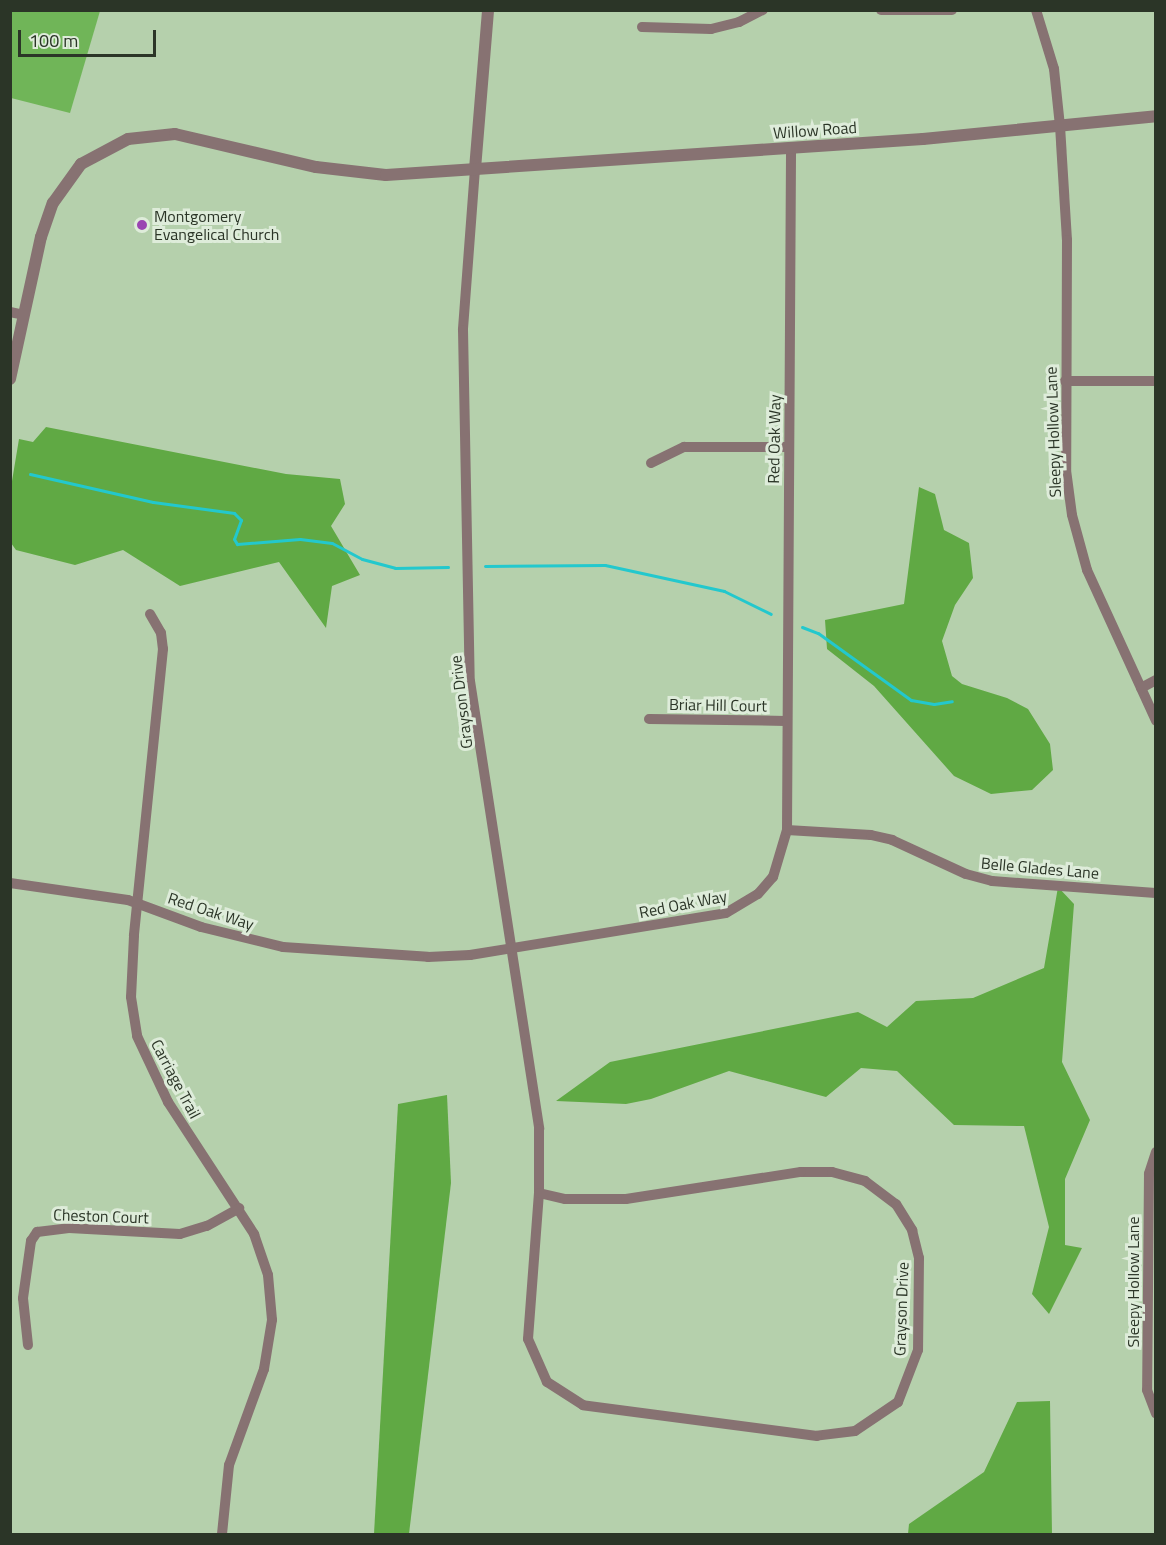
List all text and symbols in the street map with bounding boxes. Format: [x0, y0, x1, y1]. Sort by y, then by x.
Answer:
scale bar [21, 18, 159, 56]
text: 100 m [29, 27, 78, 54]
street label: Willow Road [773, 118, 857, 142]
place label: Montgomery Evangelical Church [154, 206, 279, 244]
marker: Montgomery Evangelical Church [135, 218, 149, 232]
street label: Sleepy Hollow Lane [1041, 366, 1065, 498]
street label: Red Oak Way [764, 394, 784, 484]
street label: Grayson Drive [446, 654, 476, 750]
street label: Briar Hill Court [669, 695, 767, 715]
street label: Belle Glades Lane [980, 853, 1100, 883]
street label: Red Oak Way [637, 886, 729, 922]
street label: Red Oak Way [166, 888, 256, 934]
street label: Carriage Trail [147, 1036, 205, 1122]
street label: Cheston Court [53, 1205, 149, 1227]
street label: Sleepy Hollow Lane [1123, 1216, 1143, 1348]
street label: Grayson Drive [890, 1262, 912, 1356]

